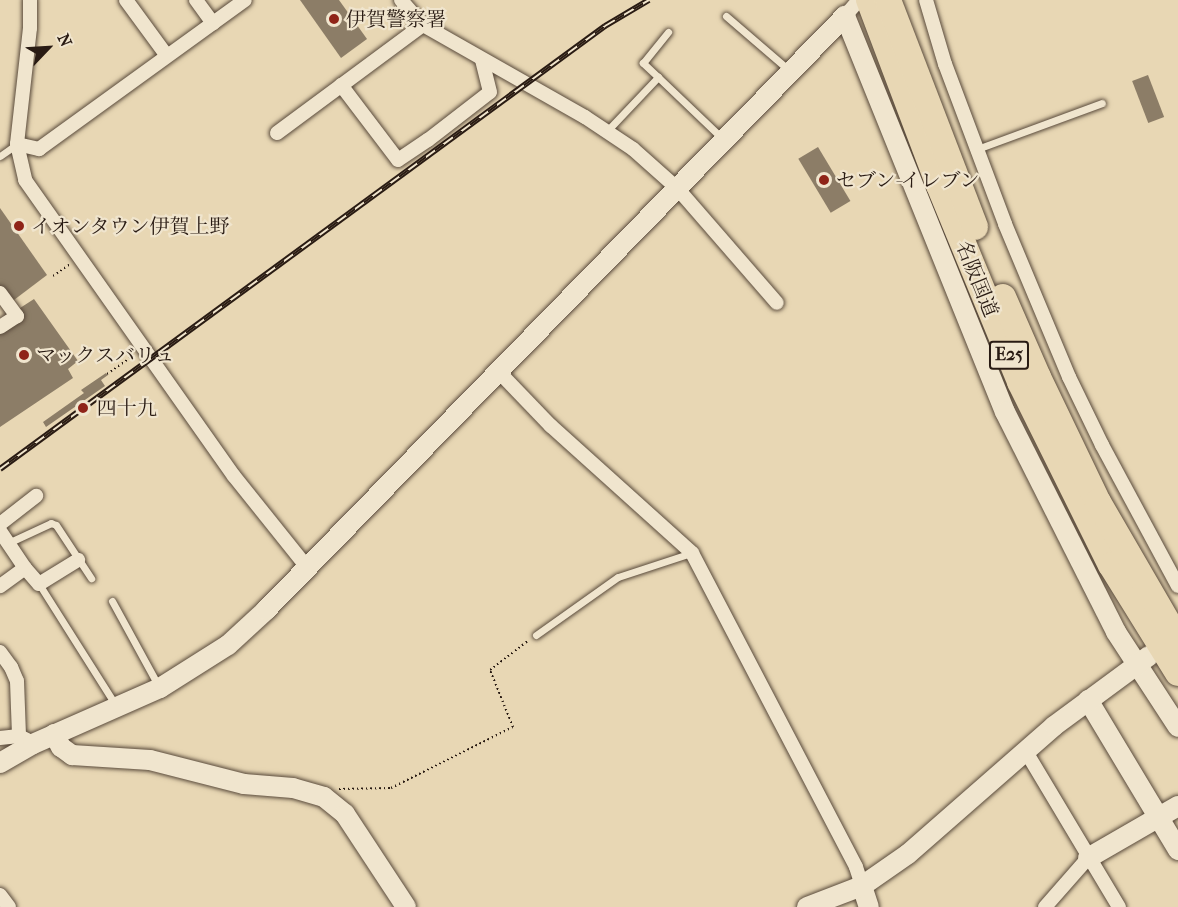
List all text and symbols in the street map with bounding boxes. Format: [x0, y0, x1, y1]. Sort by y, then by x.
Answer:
place label: 伊賀警察署 [346, 7, 446, 31]
marker: 伊賀警察署 [327, 12, 341, 26]
north arrow [18, 18, 78, 78]
text: N [54, 31, 76, 50]
place label: セブン-イレブン [836, 168, 981, 192]
marker: セブン-イレブン [817, 173, 831, 187]
place label: イオンタウン伊賀上野 [31, 214, 231, 238]
marker: イオンタウン伊賀上野 [12, 219, 26, 233]
street label: 名阪国道 [951, 237, 1003, 321]
road number: E25 [988, 340, 1030, 370]
place label: マックスバリュ [36, 343, 176, 367]
marker: マックスバリュ [17, 348, 31, 362]
place label: 四十九 [97, 396, 157, 420]
marker: 四十九 [74, 399, 92, 417]

